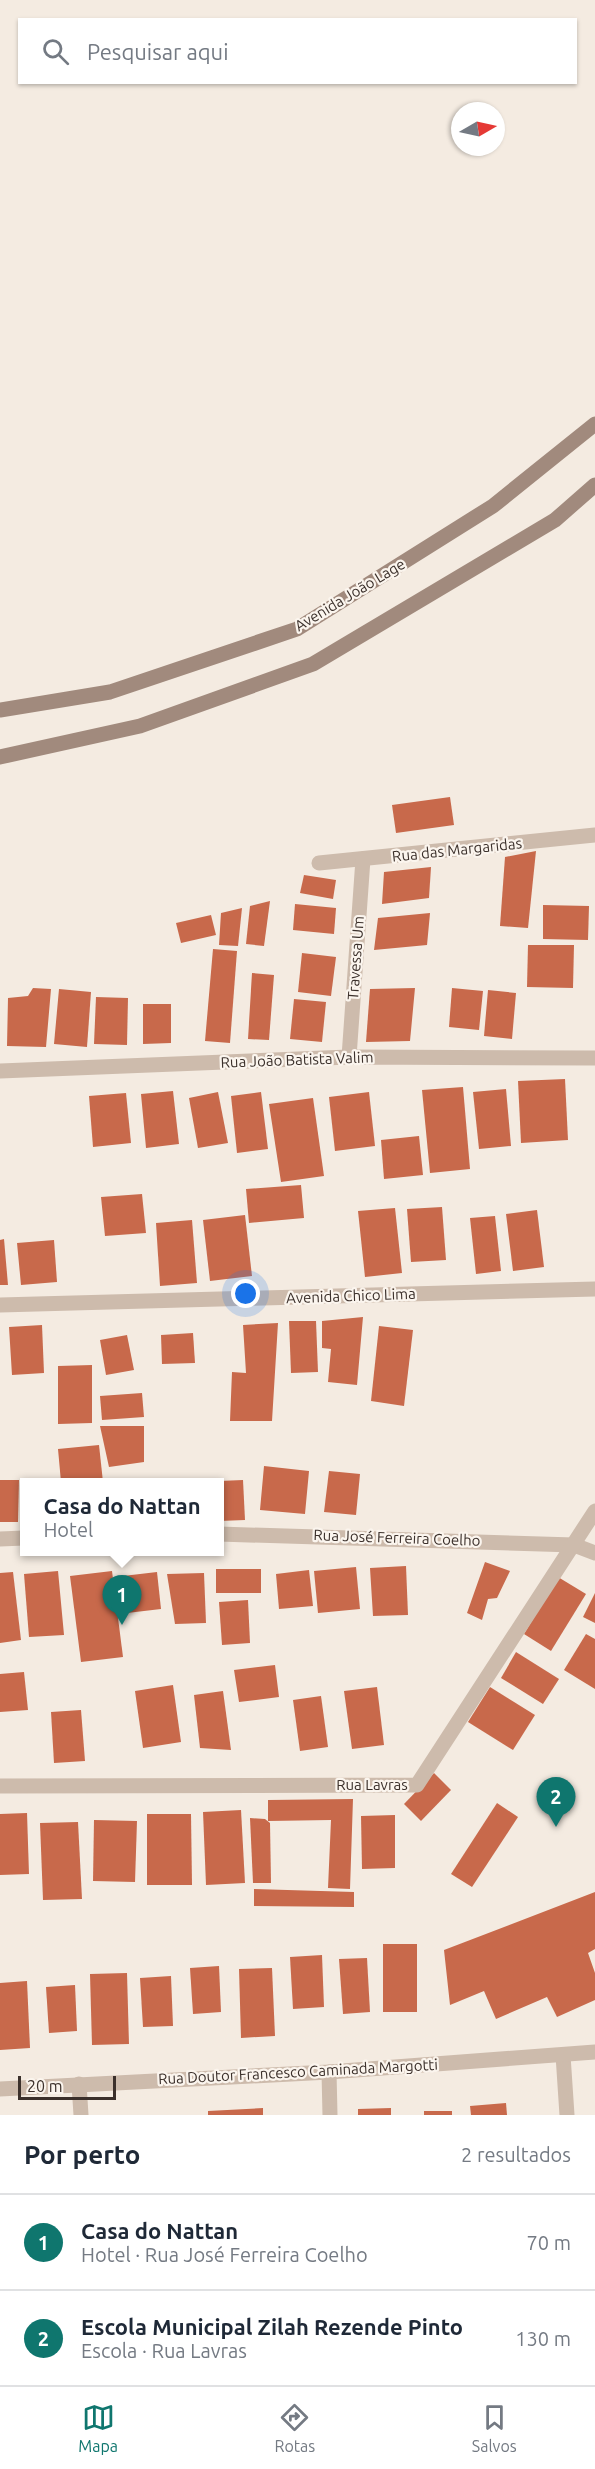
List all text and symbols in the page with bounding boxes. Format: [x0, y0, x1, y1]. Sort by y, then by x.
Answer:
search box [18, 18, 577, 84]
icon: search [39, 35, 72, 68]
text: Pesquisar aqui [87, 39, 229, 64]
north arrow [451, 102, 505, 156]
street label: Avenida João Lage [292, 555, 408, 634]
street label: Rua das Margaridas [391, 834, 523, 865]
street label: Travessa Um [344, 915, 367, 1001]
street label: Rua João Batista Valim [220, 1048, 374, 1071]
your location [231, 1279, 260, 1308]
street label: Avenida Chico Lima [286, 1285, 416, 1306]
popup [20, 1478, 224, 1556]
text: Casa do Nattan [43, 1493, 201, 1518]
text: Hotel [43, 1518, 93, 1541]
street label: Rua José Ferreira Coelho [313, 1526, 481, 1549]
pin: 1 [102, 1576, 142, 1625]
street label: Rua Lavras [336, 1776, 408, 1793]
pin: 2 [536, 1778, 576, 1827]
street label: Rua Doutor Francesco Caminada Margotti [158, 2056, 438, 2087]
scale bar [18, 2073, 116, 2100]
text: 20 m [27, 2077, 63, 2095]
text: Por perto [24, 2140, 140, 2169]
text: 2 resultados [461, 2143, 571, 2166]
text: Casa do Nattan [81, 2218, 238, 2243]
text: 1 [38, 2231, 49, 2254]
text: 70 m [527, 2231, 571, 2254]
text: Hotel · Rua José Ferreira Coelho [81, 2243, 368, 2266]
text: Escola Municipal Zilah Rezende Pinto [81, 2314, 463, 2339]
text: 2 [38, 2327, 49, 2350]
text: 130 m [515, 2327, 571, 2350]
text: Escola · Rua Lavras [81, 2339, 247, 2362]
tab: Mapa [78, 2401, 118, 2455]
tab: Rotas [275, 2401, 315, 2455]
tab: Salvos [472, 2401, 517, 2455]

